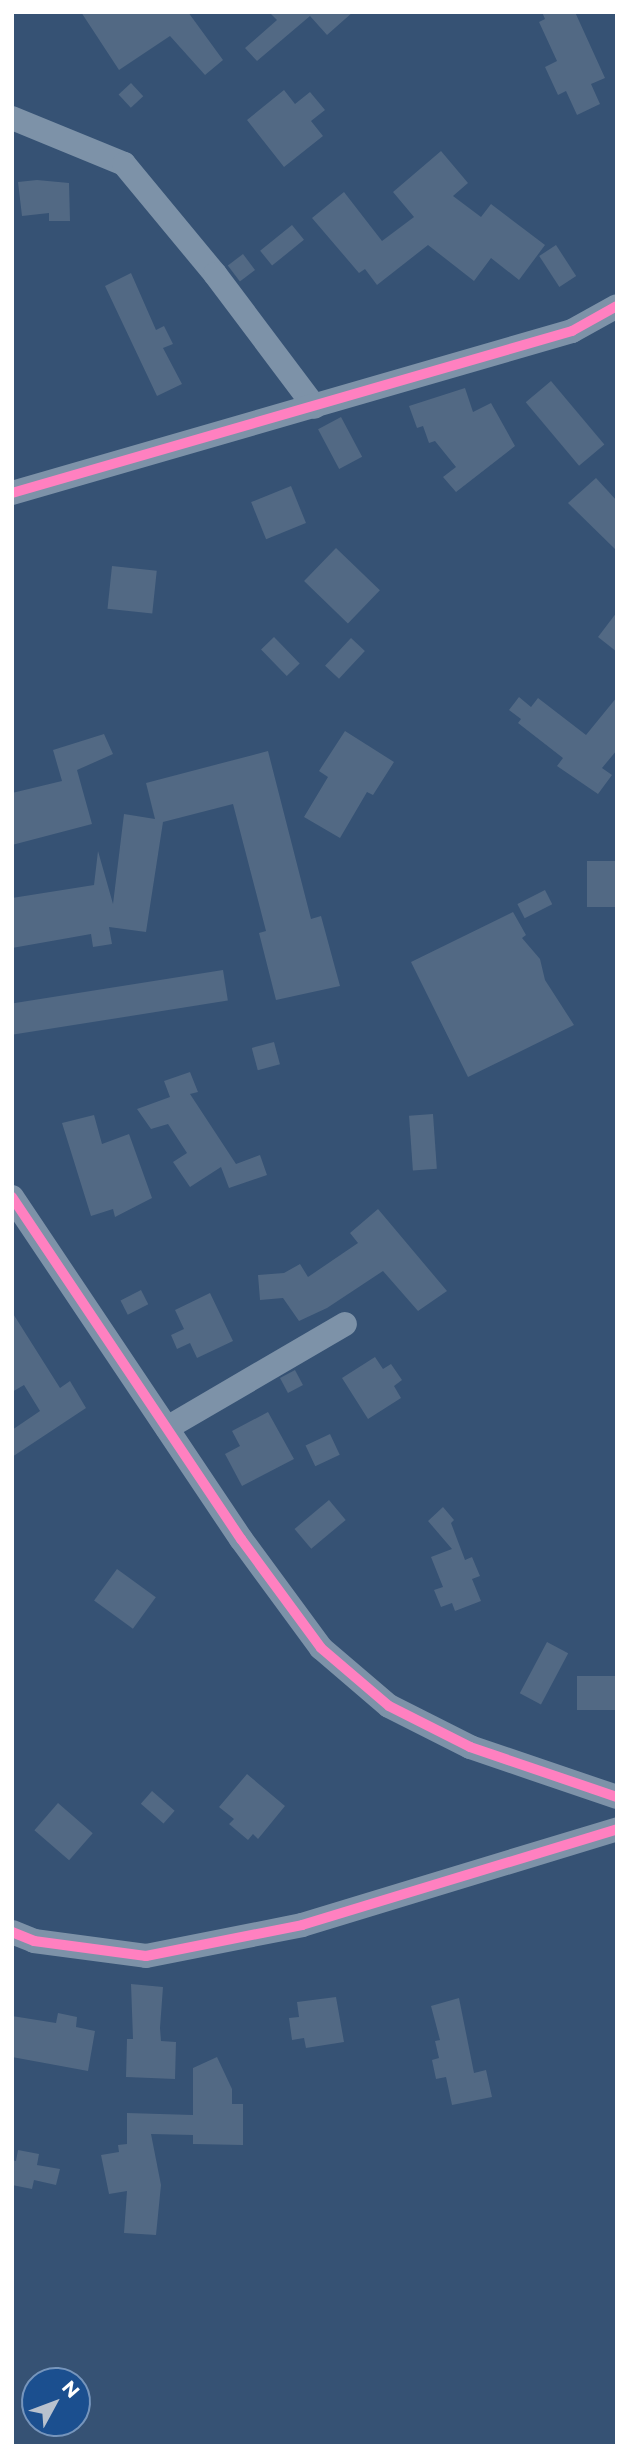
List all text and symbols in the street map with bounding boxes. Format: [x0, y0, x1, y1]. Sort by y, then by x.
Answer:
north arrow [21, 2367, 91, 2437]
text: N [57, 2376, 84, 2403]

